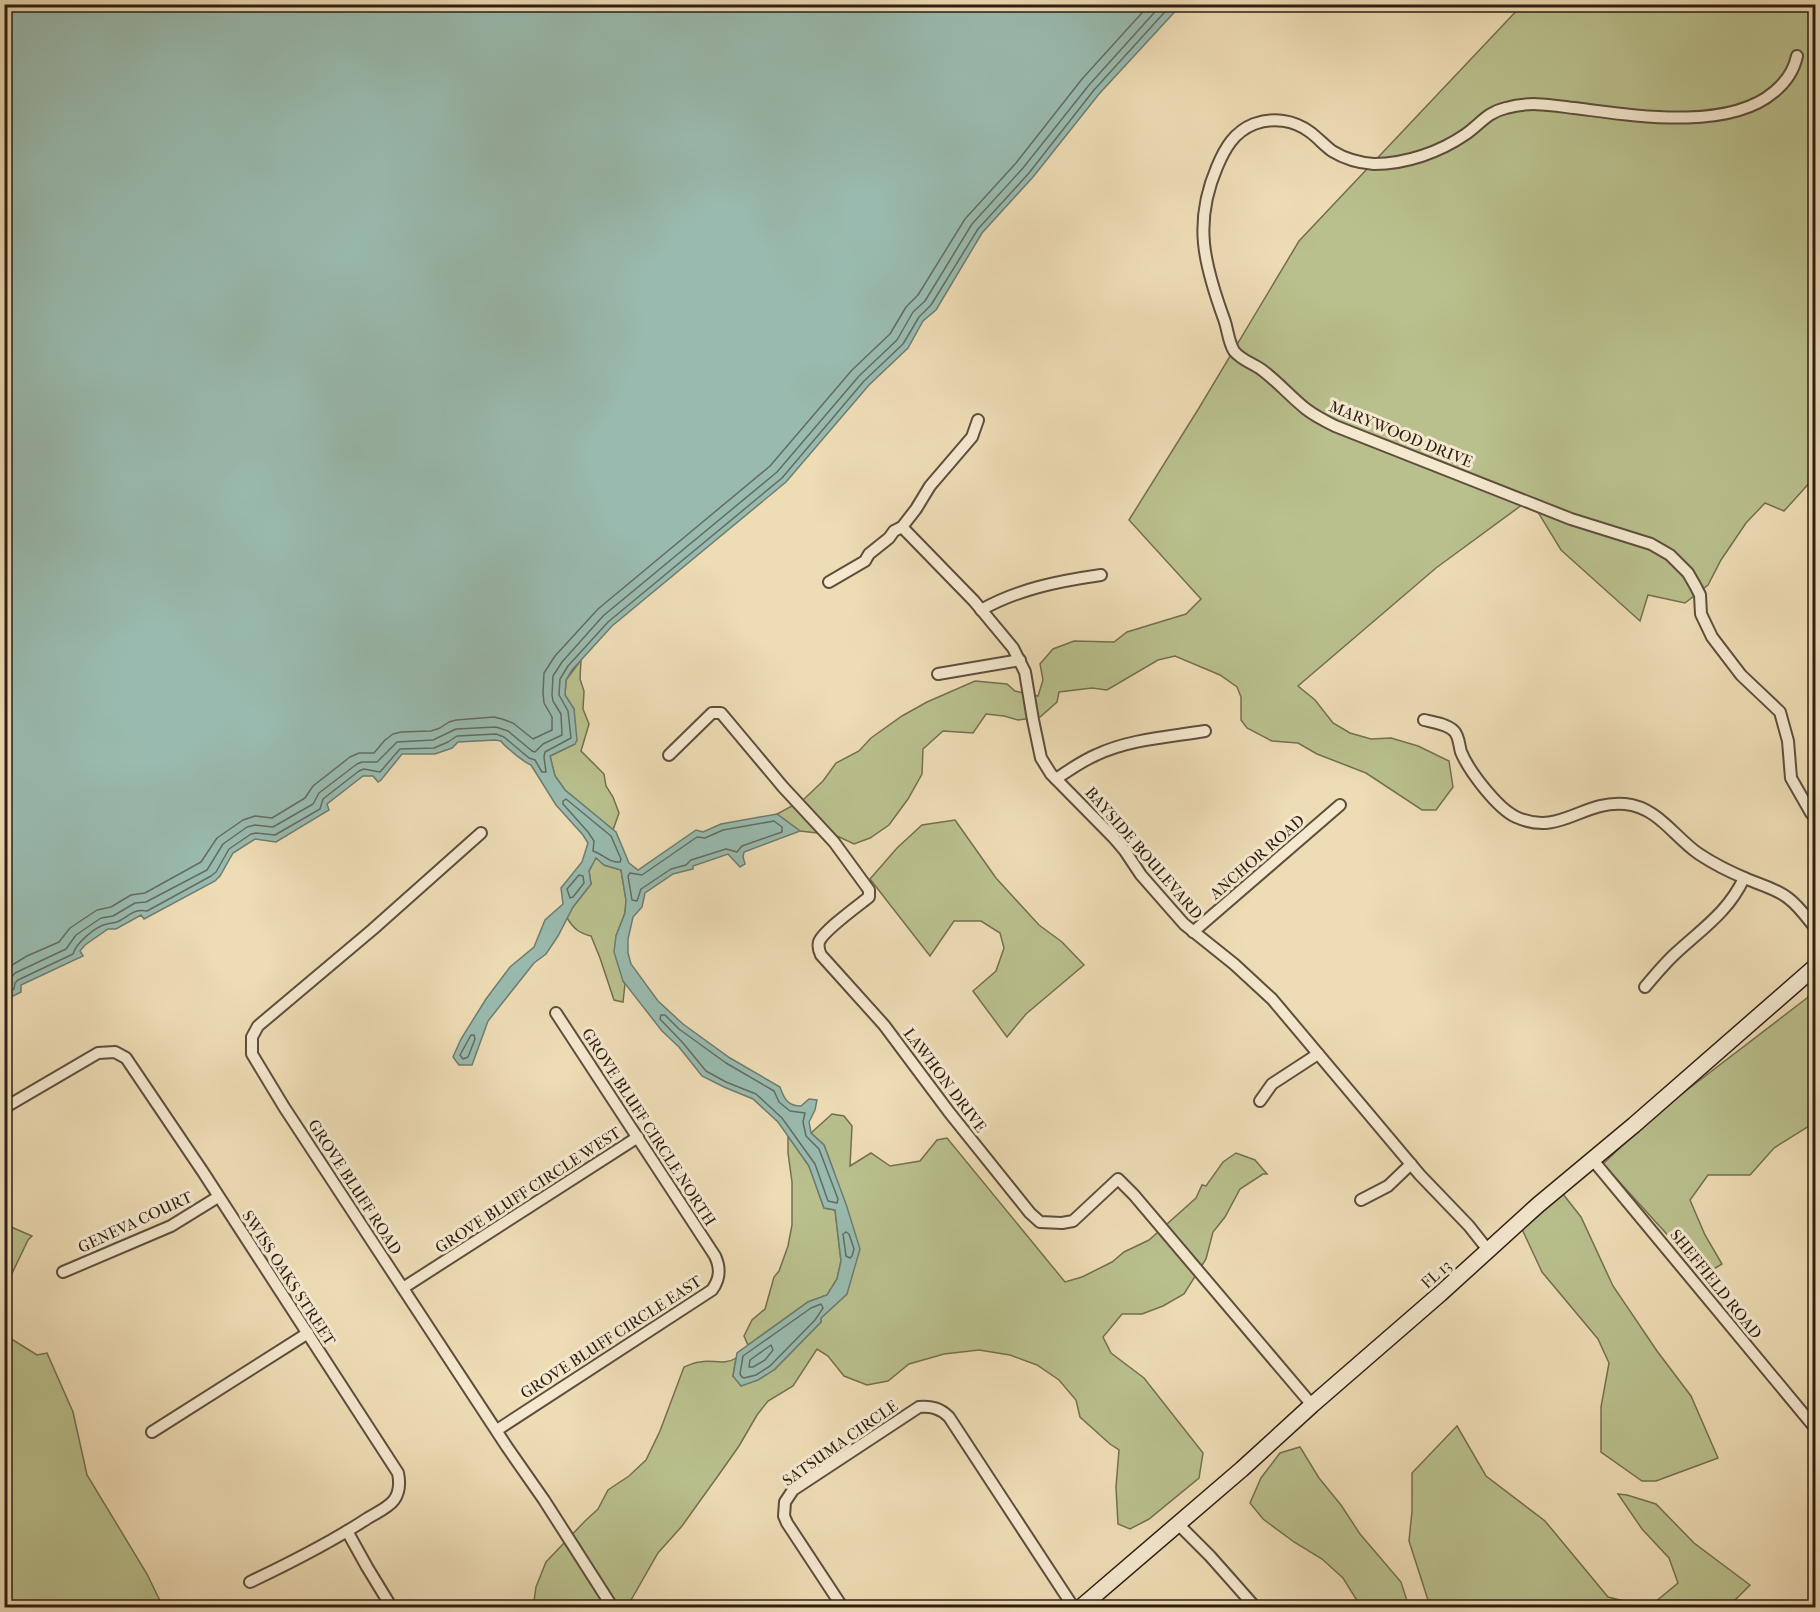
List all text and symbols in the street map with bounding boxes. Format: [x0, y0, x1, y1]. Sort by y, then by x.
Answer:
street label: MARYWOOD DRIVE [1326, 397, 1476, 472]
street label: BAYSIDE BOULEVARD [1081, 783, 1207, 923]
street label: ANCHOR ROAD [1205, 811, 1308, 904]
street label: LAWHON DRIVE [900, 1024, 991, 1136]
street label: GROVE BLUFF CIRCLE NORTH [578, 1025, 720, 1230]
street label: GROVE BLUFF ROAD [304, 1116, 406, 1258]
street label: GROVE BLUFF CIRCLE WEST [432, 1123, 624, 1257]
street label: GENEVA COURT [75, 1187, 195, 1257]
street label: SWISS OAKS STREET [238, 1207, 340, 1349]
street label: SHEFFIELD ROAD [1666, 1225, 1766, 1343]
street label: FL 13 [1417, 1256, 1455, 1292]
street label: GROVE BLUFF CIRCLE EAST [517, 1271, 705, 1403]
street label: SATSUMA CIRCLE [779, 1396, 902, 1490]

